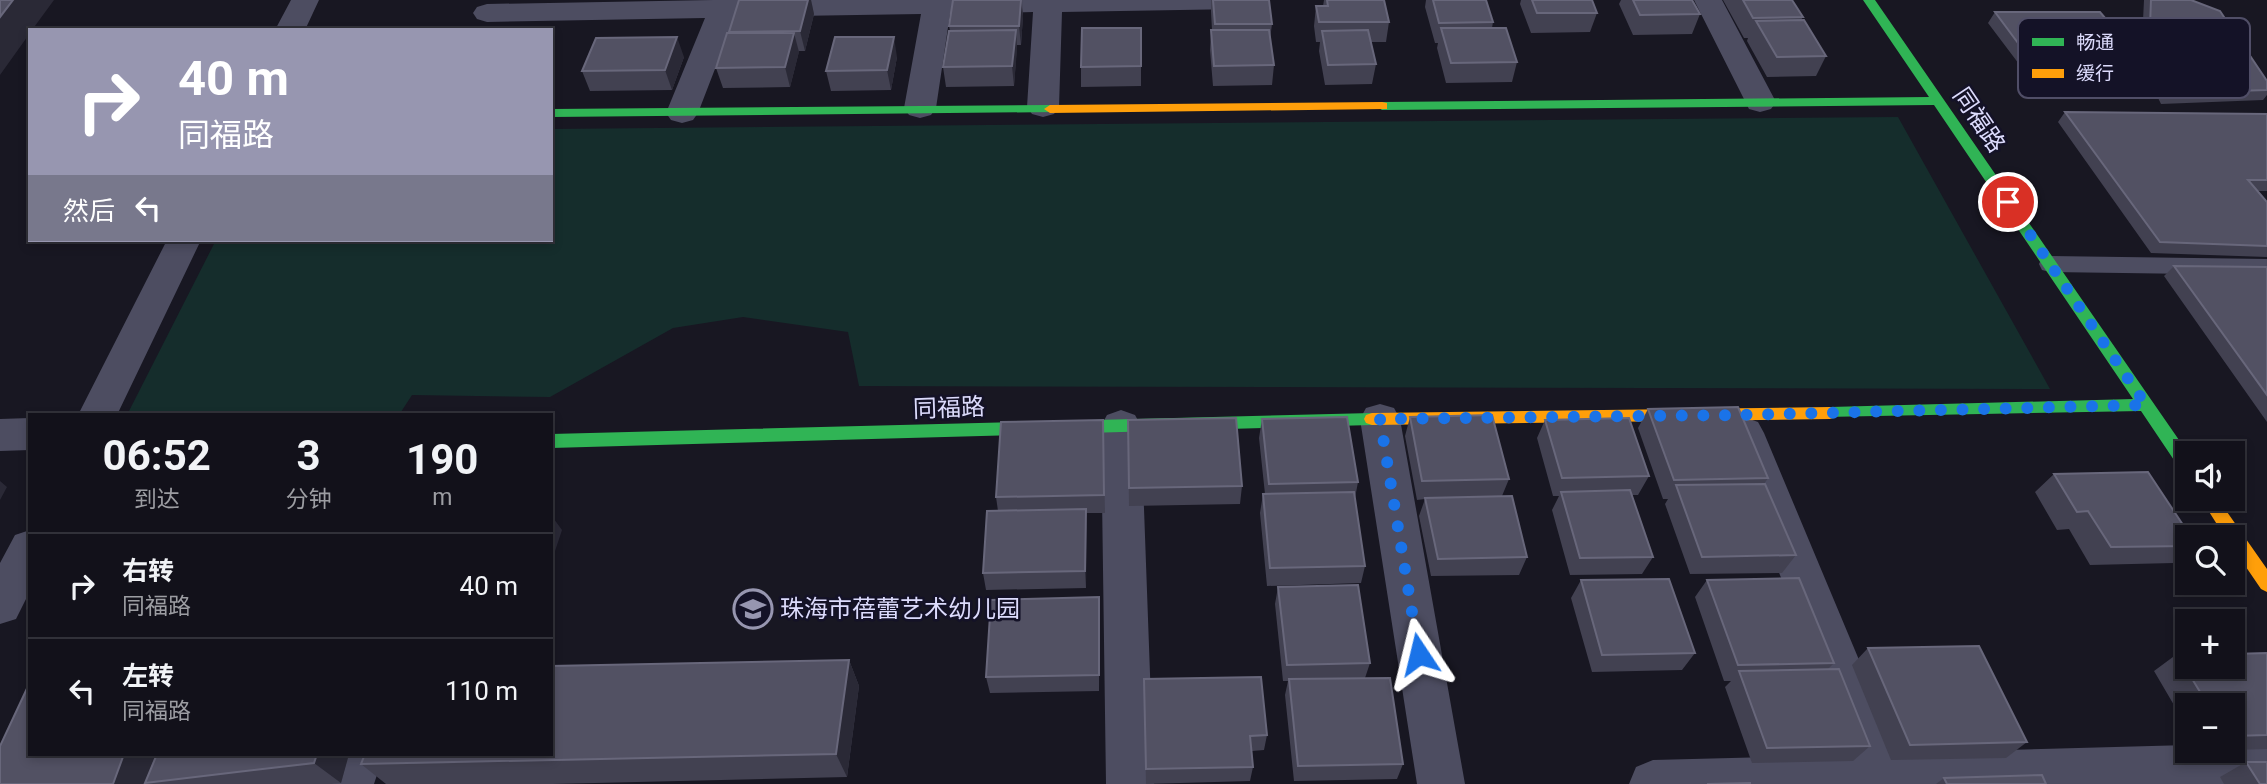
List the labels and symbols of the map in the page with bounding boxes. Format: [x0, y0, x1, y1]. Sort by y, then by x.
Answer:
legend [2018, 18, 2250, 98]
text: 畅通 [2076, 31, 2114, 54]
text: 缓行 [2076, 62, 2114, 85]
street label: 同福路 [1947, 82, 2011, 158]
pin [1978, 172, 2038, 232]
street label: 同福路 [913, 393, 985, 423]
school or university icon: 珠海市蓓蕾艺术幼儿园 [732, 588, 774, 630]
place label: 珠海市蓓蕾艺术幼儿园 [780, 595, 1020, 623]
position arrow [1382, 617, 1456, 691]

